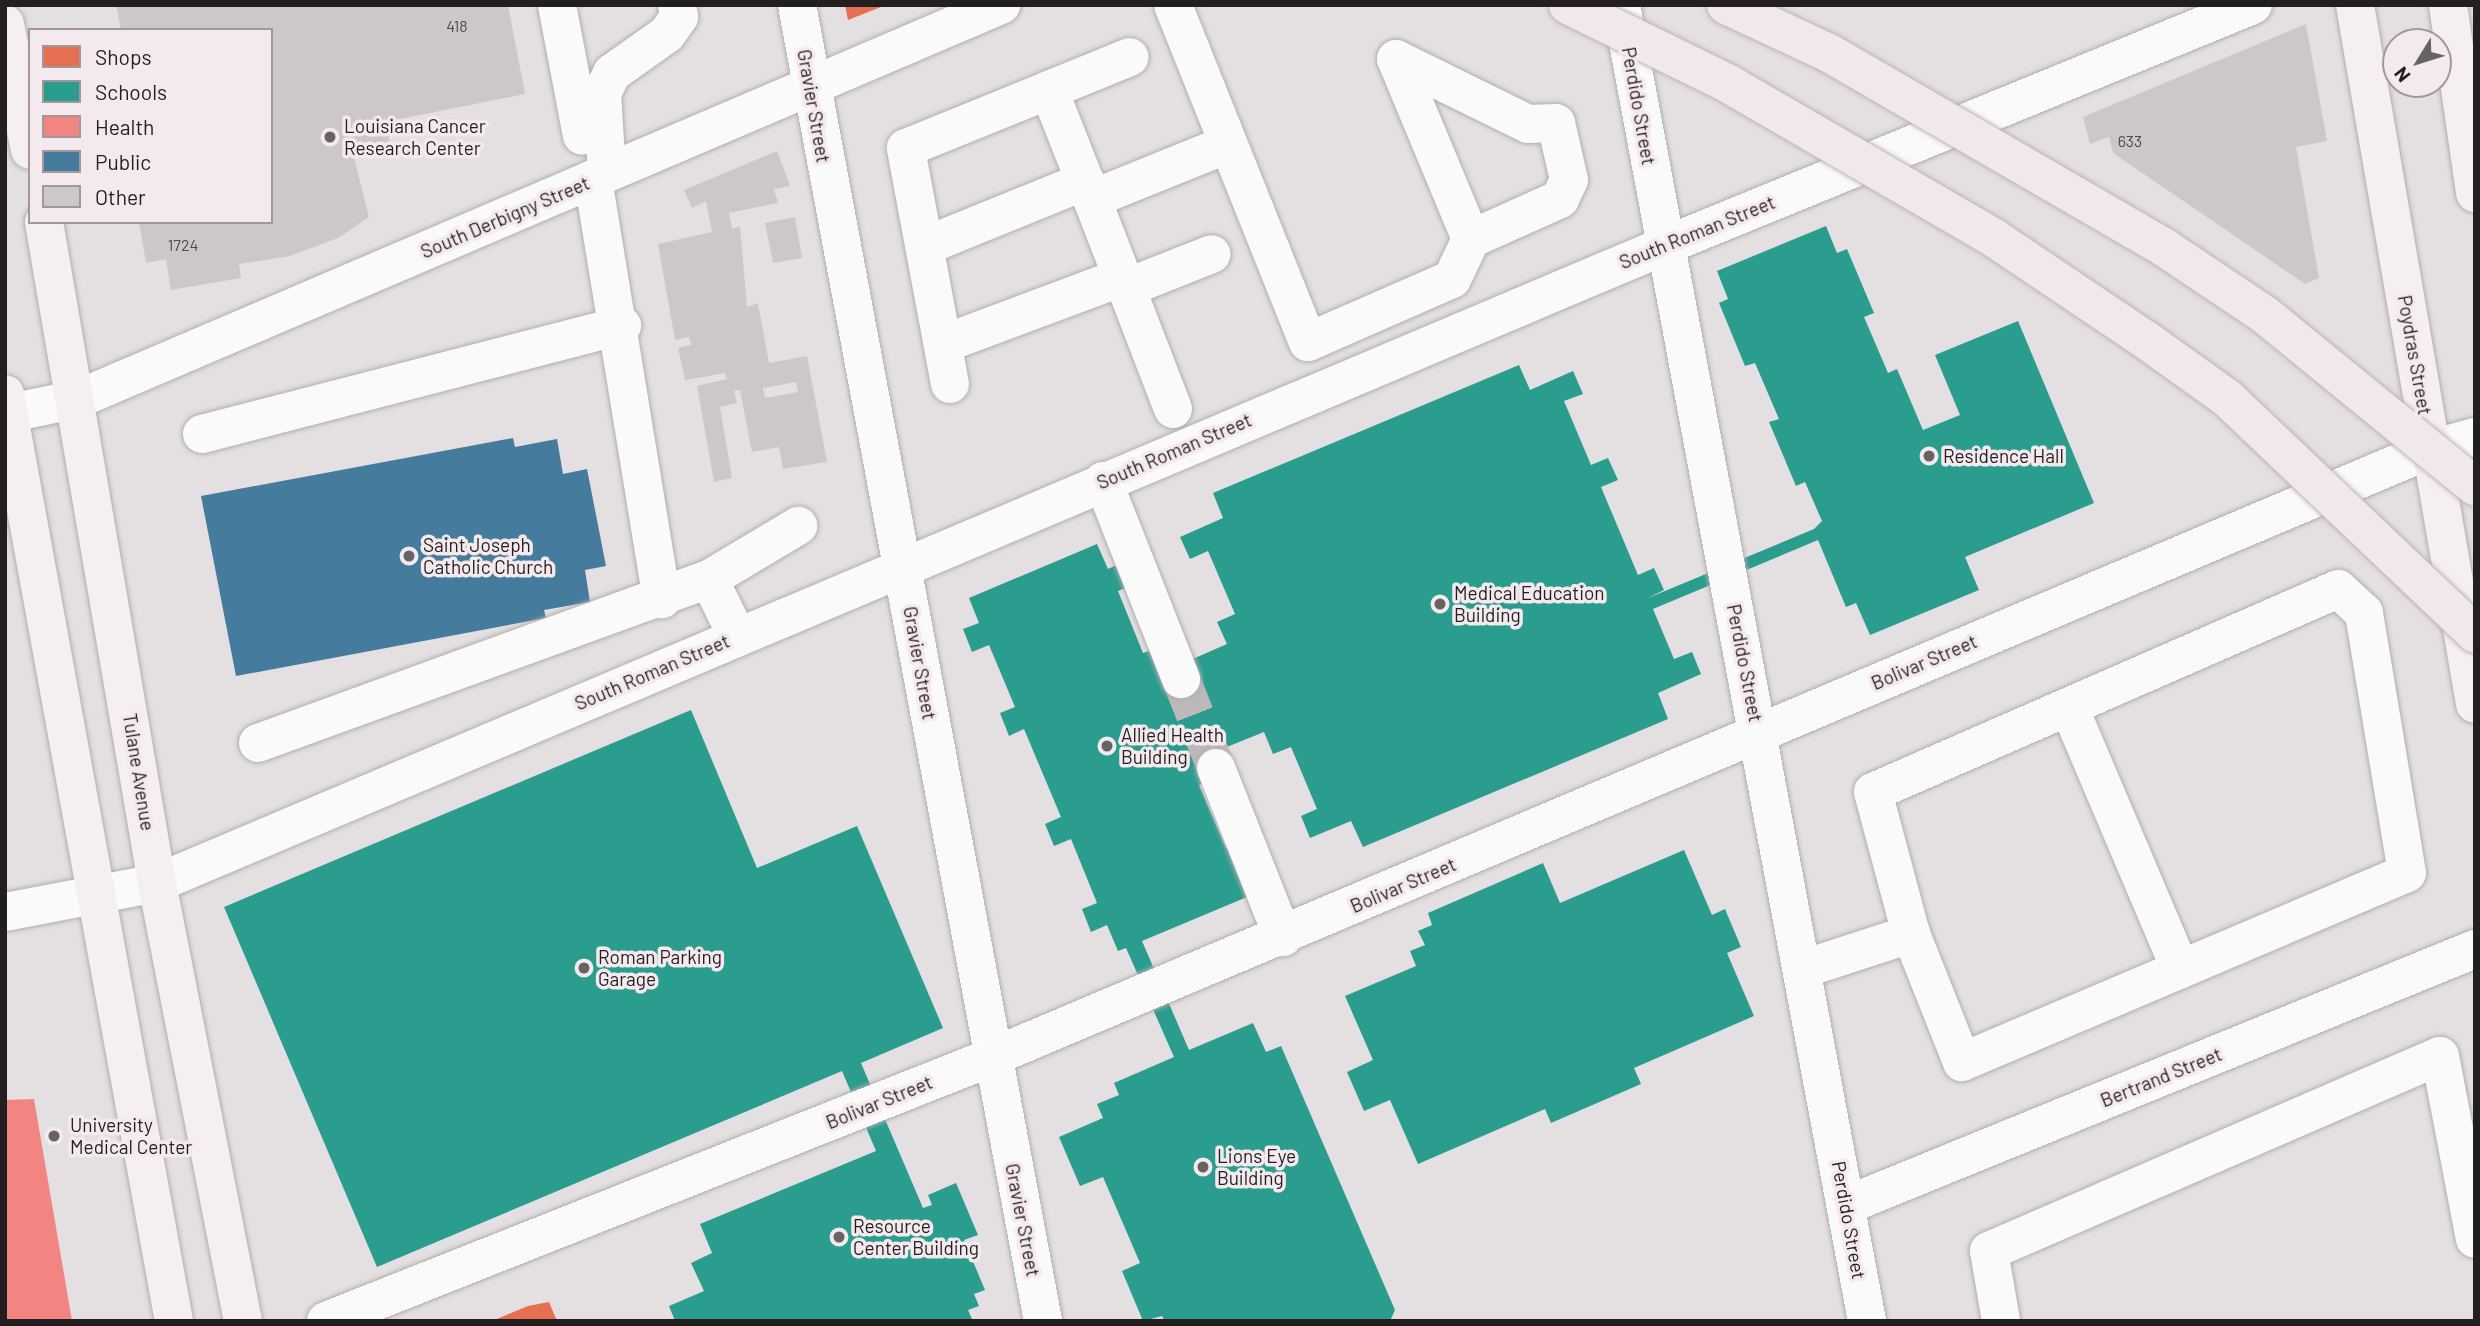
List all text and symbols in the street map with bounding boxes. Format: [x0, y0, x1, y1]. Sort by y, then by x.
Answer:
house number: 418 [446, 16, 468, 36]
legend [28, 28, 273, 224]
north arrow [2382, 28, 2452, 98]
text: Shops [95, 44, 152, 69]
street label: Perdido Street [1617, 45, 1661, 167]
street label: Gravier Street [793, 48, 835, 164]
text: N [2389, 63, 2415, 87]
text: Schools [95, 79, 167, 104]
text: Health [95, 114, 154, 139]
place label: Louisiana Cancer Research Center [344, 115, 486, 159]
marker: Louisiana Cancer Research Center [322, 129, 338, 145]
house number: 633 [2118, 131, 2142, 151]
text: Public [95, 149, 151, 174]
street label: South Derbigny Street [417, 171, 593, 263]
text: Other [95, 184, 146, 209]
street label: South Roman Street [1616, 190, 1778, 274]
house number: 1724 [168, 235, 198, 255]
street label: Poydras Street [2393, 293, 2437, 417]
street label: South Roman Street [1093, 408, 1255, 494]
place label: Residence Hall [1943, 445, 2064, 467]
marker: Residence Hall [1921, 448, 1937, 464]
place label: Saint Joseph Catholic Church [423, 534, 553, 578]
marker: Saint Joseph Catholic Church [401, 548, 417, 564]
place label: Medical Education Building [1454, 582, 1605, 626]
marker: Medical Education Building [1432, 596, 1448, 612]
street label: Perdido Street [1722, 602, 1768, 724]
street label: Gravier Street [899, 605, 941, 721]
street label: South Roman Street [571, 629, 733, 715]
street label: Bolivar Street [1868, 630, 1980, 694]
street label: Tulane Avenue [118, 712, 160, 832]
place label: Allied Health Building [1121, 724, 1224, 768]
marker: Allied Health Building [1099, 738, 1115, 754]
street label: Bolivar Street [1347, 853, 1459, 917]
place label: Roman Parking Garage [598, 946, 722, 990]
marker: Roman Parking Garage [576, 960, 592, 976]
street label: Bertrand Street [2097, 1042, 2225, 1112]
street label: Bolivar Street [823, 1070, 935, 1134]
place label: University Medical Center [70, 1114, 192, 1158]
marker: University Medical Center [44, 1126, 64, 1146]
place label: Lions Eye Building [1217, 1145, 1296, 1189]
marker: Lions Eye Building [1195, 1159, 1211, 1175]
street label: Perdido Street [1827, 1159, 1871, 1281]
street label: Gravier Street [1001, 1162, 1045, 1278]
place label: Resource Center Building [853, 1215, 979, 1259]
marker: Resource Center Building [831, 1229, 847, 1245]

